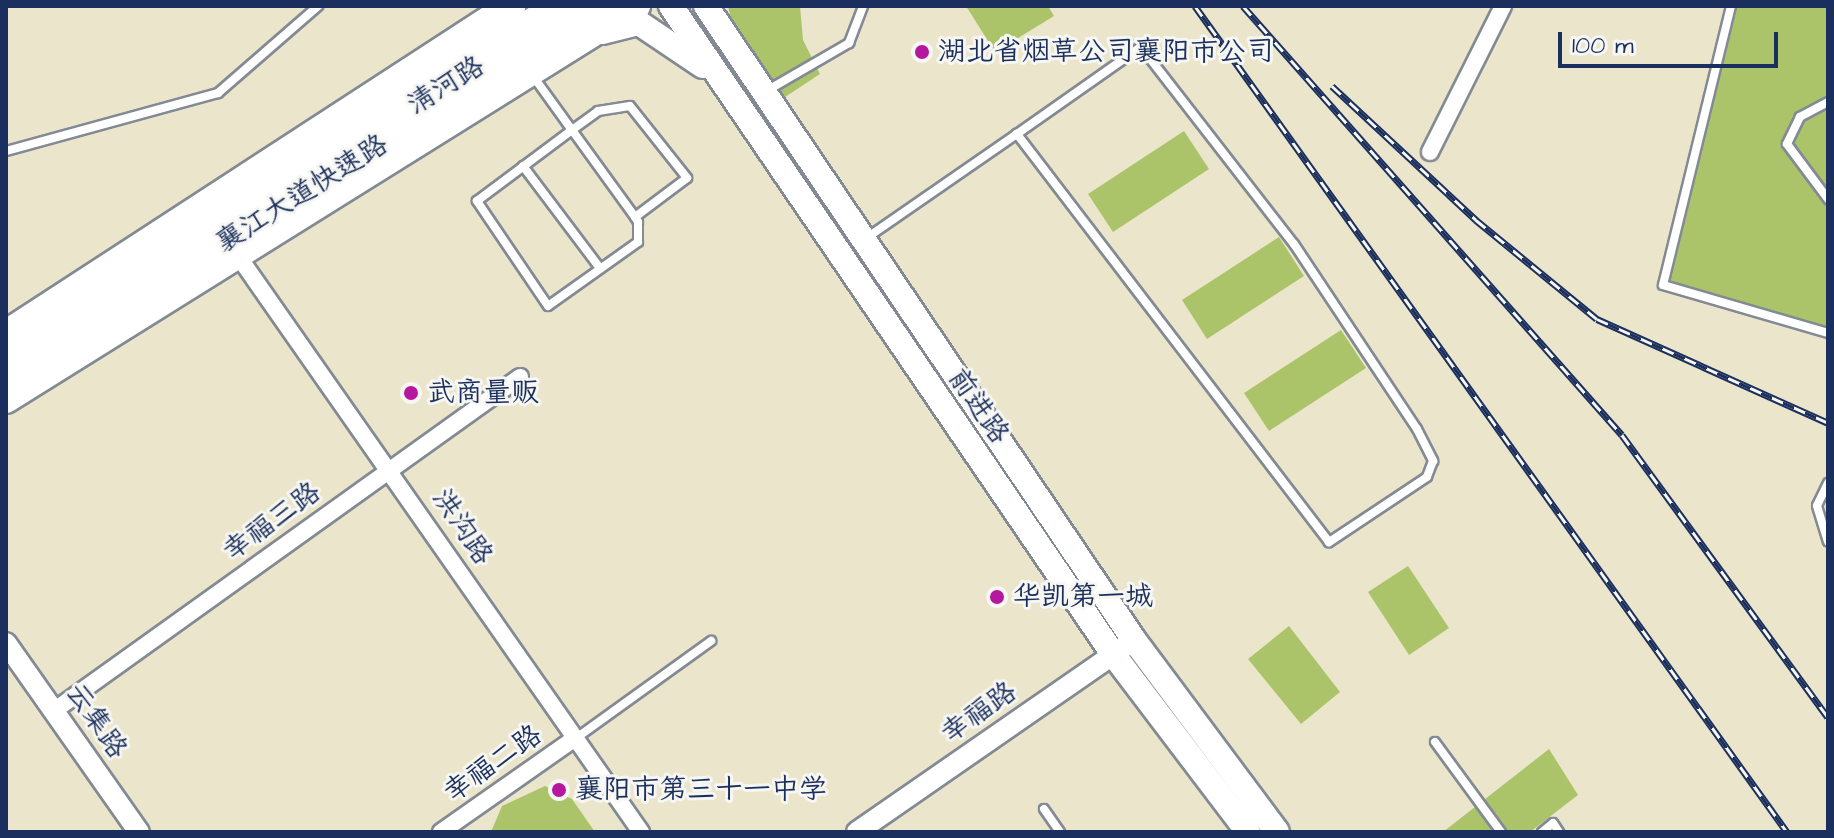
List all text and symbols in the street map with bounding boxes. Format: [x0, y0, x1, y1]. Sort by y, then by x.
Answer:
scale bar [1562, 16, 1782, 66]
text: 100 m [1572, 29, 1634, 63]
place label: 湖北省烟草公司襄阳市公司 [938, 35, 1274, 69]
marker: 湖北省烟草公司襄阳市公司 [913, 43, 931, 61]
street label: 清河路 [401, 49, 491, 123]
street label: 襄江大道快速路 [210, 128, 394, 260]
street label: 前进路 [940, 362, 1016, 450]
place label: 武商量贩 [427, 376, 539, 410]
marker: 武商量贩 [402, 384, 420, 402]
street label: 幸福三路 [217, 475, 327, 569]
street label: 洪沟路 [425, 483, 499, 571]
place label: 华凯第一城 [1013, 580, 1153, 614]
marker: 华凯第一城 [988, 588, 1006, 606]
street label: 幸福路 [935, 675, 1023, 751]
street label: 云集路 [58, 677, 134, 765]
street label: 幸福二路 [437, 718, 549, 810]
place label: 襄阳市第三十一中学 [575, 773, 827, 807]
marker: 襄阳市第三十一中学 [550, 781, 568, 799]

